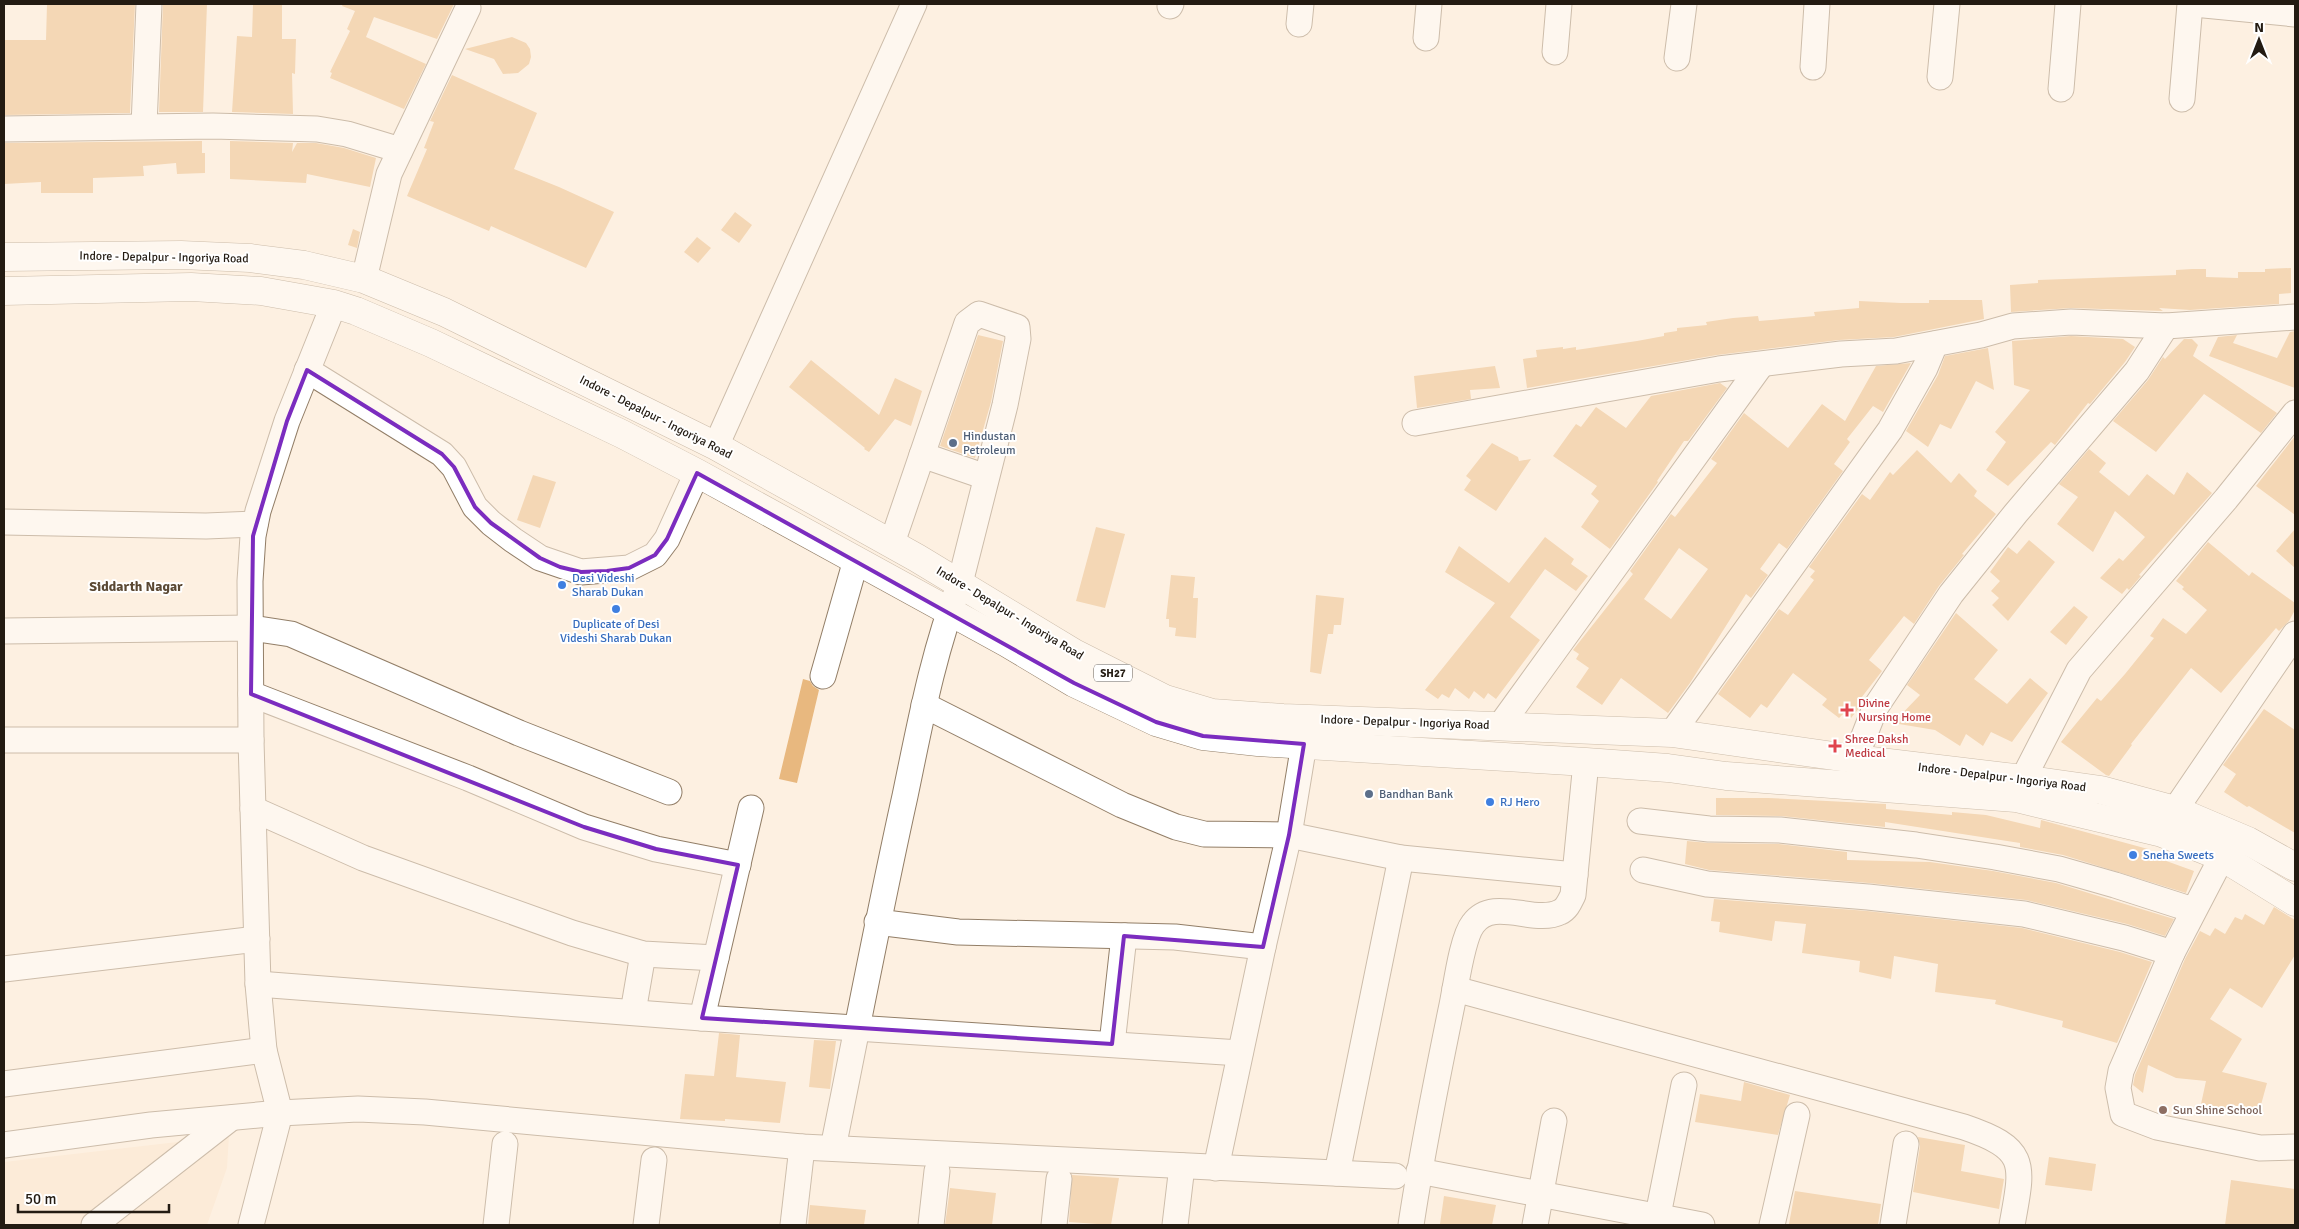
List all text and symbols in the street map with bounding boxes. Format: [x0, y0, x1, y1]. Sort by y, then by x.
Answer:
north arrow [2234, 15, 2284, 65]
text: N [2254, 19, 2264, 36]
street label: Indore - Depalpur - Ingoriya Road [79, 249, 249, 266]
street label: Indore - Depalpur - Ingoriya Road [577, 372, 735, 463]
place label: Hindustan Petroleum [963, 429, 1016, 458]
marker: Hindustan Petroleum [947, 437, 959, 449]
street label: Indore - Depalpur - Ingoriya Road [933, 563, 1086, 663]
place label: Desi Videshi Sharab Dukan [572, 571, 644, 600]
district label: Siddarth Nagar [89, 578, 183, 595]
marker: Desi Videshi Sharab Dukan [556, 579, 568, 591]
marker: Duplicate of Desi Videshi Sharab Dukan [610, 603, 622, 615]
place label: Duplicate of Desi Videshi Sharab Dukan [560, 617, 672, 646]
road number: SH27 [1094, 664, 1132, 681]
place label: Divine Nursing Home [1858, 696, 1931, 725]
marker: Divine Nursing Home [1840, 703, 1854, 717]
street label: Indore - Depalpur - Ingoriya Road [1320, 712, 1490, 733]
place label: Shree Daksh Medical [1845, 732, 1909, 761]
marker: Shree Daksh Medical [1829, 740, 1841, 752]
street label: Indore - Depalpur - Ingoriya Road [1917, 760, 2087, 795]
place label: Bandhan Bank [1379, 787, 1453, 802]
marker: Bandhan Bank [1363, 788, 1375, 800]
place label: RJ Hero [1500, 795, 1540, 810]
marker: RJ Hero [1484, 796, 1496, 808]
place label: Sneha Sweets [2143, 848, 2214, 863]
marker: Sneha Sweets [2127, 849, 2139, 861]
place label: Sun Shine School [2173, 1103, 2262, 1118]
marker: Sun Shine School [2157, 1104, 2169, 1116]
scale bar [18, 1182, 169, 1214]
text: 50 m [25, 1190, 56, 1208]

